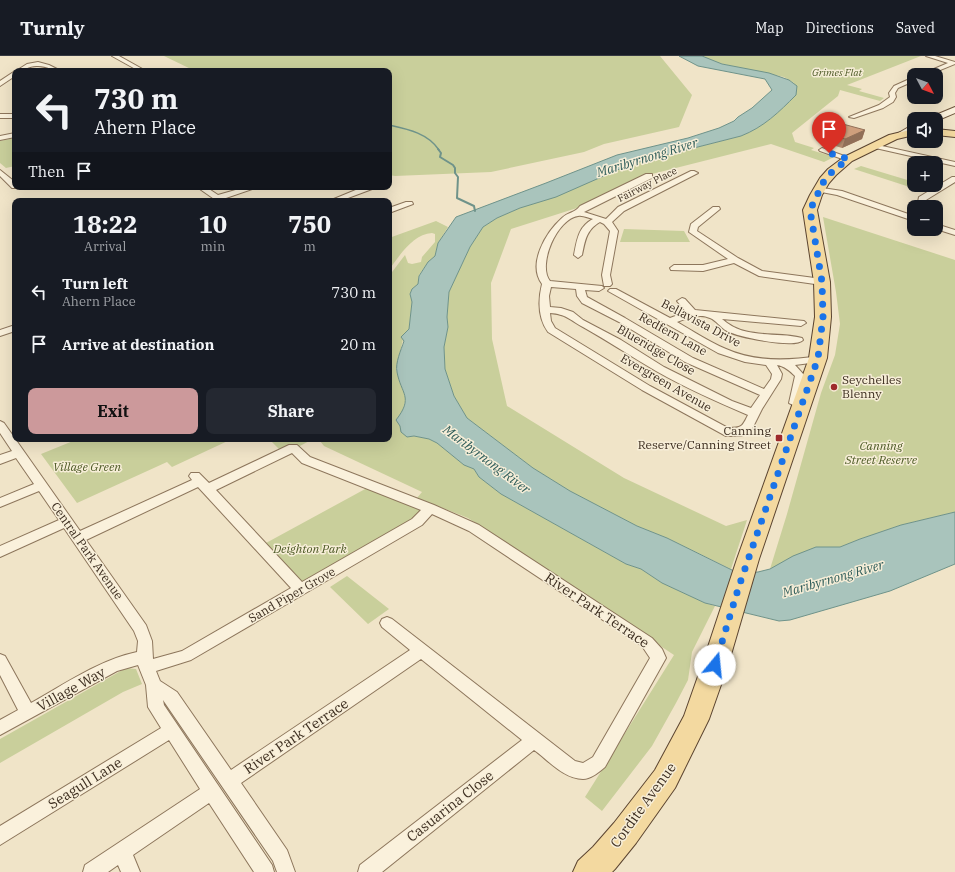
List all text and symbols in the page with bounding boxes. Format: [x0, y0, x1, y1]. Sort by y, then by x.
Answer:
text: Turnly [20, 16, 85, 40]
text: Map [755, 19, 784, 37]
text: Directions [806, 19, 874, 37]
text: Saved [896, 19, 935, 37]
park label: Grimes Flat [812, 66, 863, 79]
north arrow [907, 68, 943, 104]
map controls [907, 68, 943, 236]
text: 730 m [94, 80, 178, 117]
icon: left [28, 84, 80, 136]
pin [812, 112, 846, 153]
button: sound [907, 112, 943, 148]
text: Ahern Place [94, 116, 196, 139]
icon: arrive [818, 118, 840, 140]
water label: Maribyrnong River [594, 134, 700, 181]
button: + [907, 156, 943, 192]
icon: arrive [73, 160, 95, 182]
text: Then [28, 162, 65, 181]
street label: Fairway Place [615, 164, 679, 205]
button: − [907, 200, 943, 236]
text: 18:22 [73, 208, 138, 240]
text: 10 [198, 208, 227, 240]
text: 750 [288, 208, 331, 240]
text: Arrival [84, 238, 126, 255]
text: min [200, 238, 225, 255]
text: m [303, 238, 316, 255]
text: Turn left [62, 274, 128, 293]
icon: left [28, 281, 50, 303]
text: 730 m [331, 283, 376, 302]
text: Ahern Place [62, 293, 136, 310]
street label: Bellavista Drive [659, 295, 744, 350]
street label: Redfern Lane [636, 309, 710, 358]
street label: Blueridge Close [614, 321, 698, 378]
icon: arrive [28, 333, 50, 355]
text: Arrive at destination [62, 335, 214, 354]
text: 20 m [340, 335, 376, 354]
street label: Evergreen Avenue [618, 350, 715, 415]
place label: Seychelles Blenny [842, 372, 901, 401]
marker: Seychelles Blenny [829, 382, 839, 392]
button: Exit [28, 388, 198, 434]
button: Share [206, 388, 376, 434]
water label: Maribyrnong River [439, 420, 534, 498]
place label: Canning Reserve/Canning Street [638, 423, 771, 452]
marker: Canning Reserve/Canning Street [774, 433, 784, 443]
park label: Canning Street Reserve [844, 438, 918, 467]
park label: Village Green [53, 459, 121, 474]
street label: Central Park Avenue [48, 499, 127, 602]
park label: Deighton Park [272, 541, 347, 556]
water label: Maribyrnong River [779, 556, 886, 601]
street label: Sand Piper Grove [246, 564, 338, 626]
street label: River Park Terrace [541, 568, 653, 652]
position arrow [694, 644, 736, 686]
street label: Village Way [34, 663, 109, 715]
street label: River Park Terrace [240, 694, 352, 778]
street label: Seagull Lane [45, 753, 125, 813]
street label: Cordite Avenue [606, 759, 680, 851]
street label: Casuarina Close [403, 766, 497, 846]

